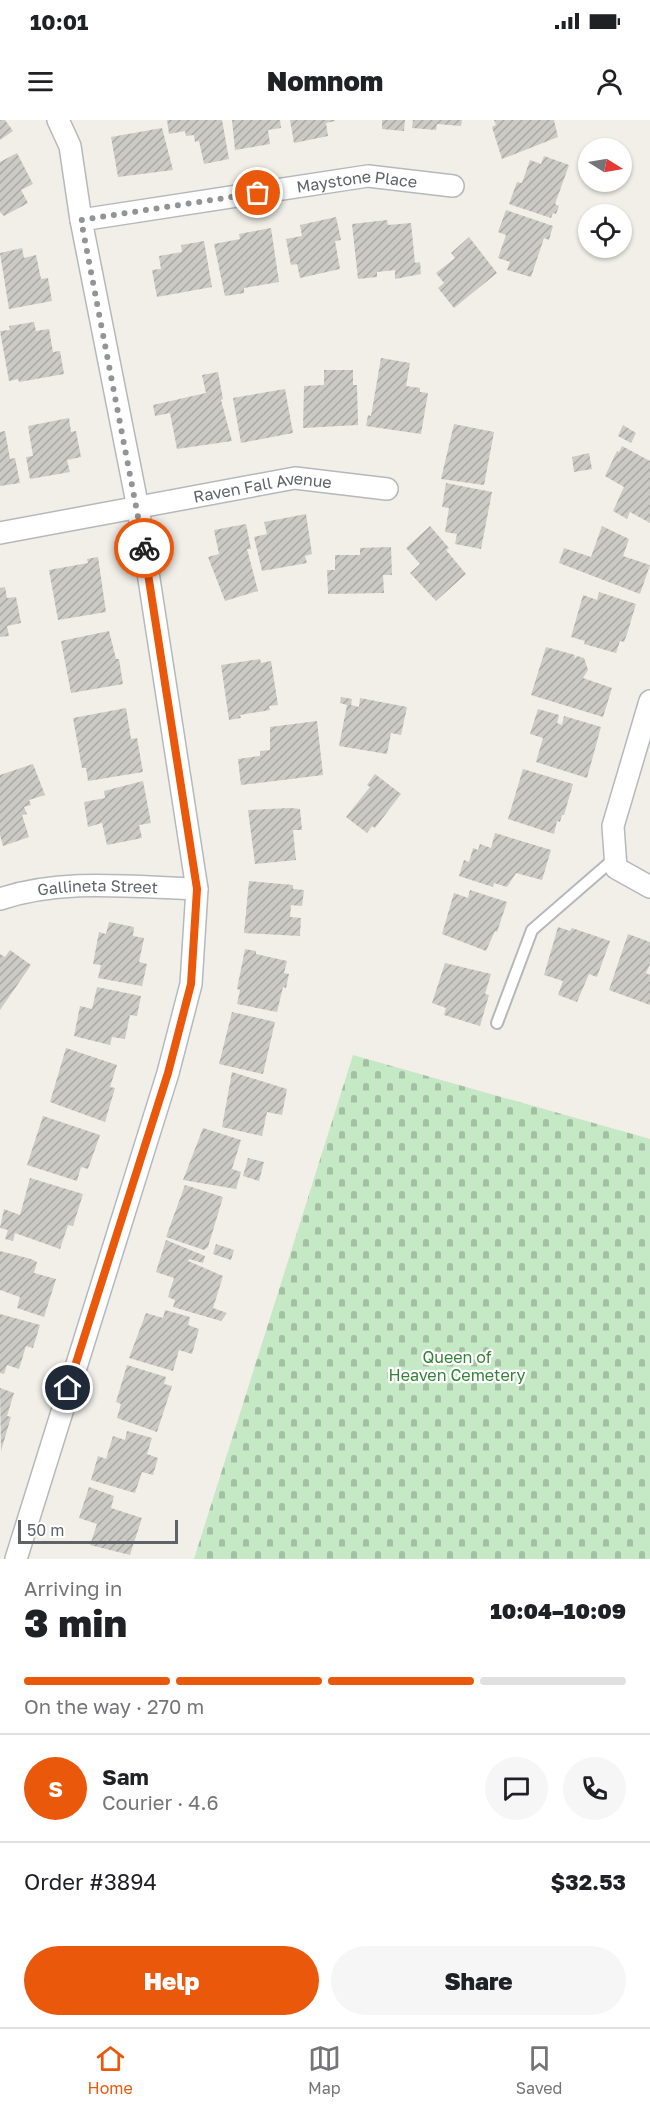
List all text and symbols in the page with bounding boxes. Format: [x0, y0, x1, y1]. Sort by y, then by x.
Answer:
text: 10:01 [30, 8, 88, 35]
icon: menu [24, 65, 57, 98]
text: Nomnom [267, 65, 383, 97]
icon: person [593, 65, 626, 98]
north arrow [578, 138, 632, 192]
map controls [578, 138, 632, 258]
street label: Maystone Place [295, 166, 418, 197]
pin [232, 167, 283, 218]
icon: bag [241, 176, 274, 209]
button: locate [578, 204, 632, 258]
street label: Raven Fall Avenue [192, 468, 333, 507]
courier [114, 518, 174, 578]
icon: bike [128, 532, 161, 565]
street label: Gallineta Street [36, 875, 159, 900]
park label: Queen of Heaven Cemetery [389, 1347, 525, 1385]
pin [42, 1362, 93, 1413]
icon: home [51, 1371, 84, 1404]
scale bar [18, 1517, 178, 1544]
text: 50 m [27, 1520, 64, 1540]
text: Arriving in [24, 1576, 122, 1600]
text: 10:04–10:09 [490, 1597, 626, 1624]
text: 3 min [24, 1599, 127, 1646]
text: On the way · 270 m [24, 1694, 204, 1718]
button: chat [485, 1757, 548, 1820]
button: phone [563, 1757, 626, 1820]
text: Sam [102, 1763, 149, 1790]
text: S [48, 1775, 63, 1802]
text: Courier · 4.6 [102, 1790, 219, 1814]
text: Order #3894 [24, 1868, 157, 1895]
text: $32.53 [551, 1868, 626, 1895]
button: Help [24, 1946, 319, 2015]
button: Share [331, 1946, 626, 2015]
tab: Home [88, 2042, 133, 2098]
tab: Map [308, 2042, 341, 2098]
tab: Saved [516, 2042, 562, 2098]

